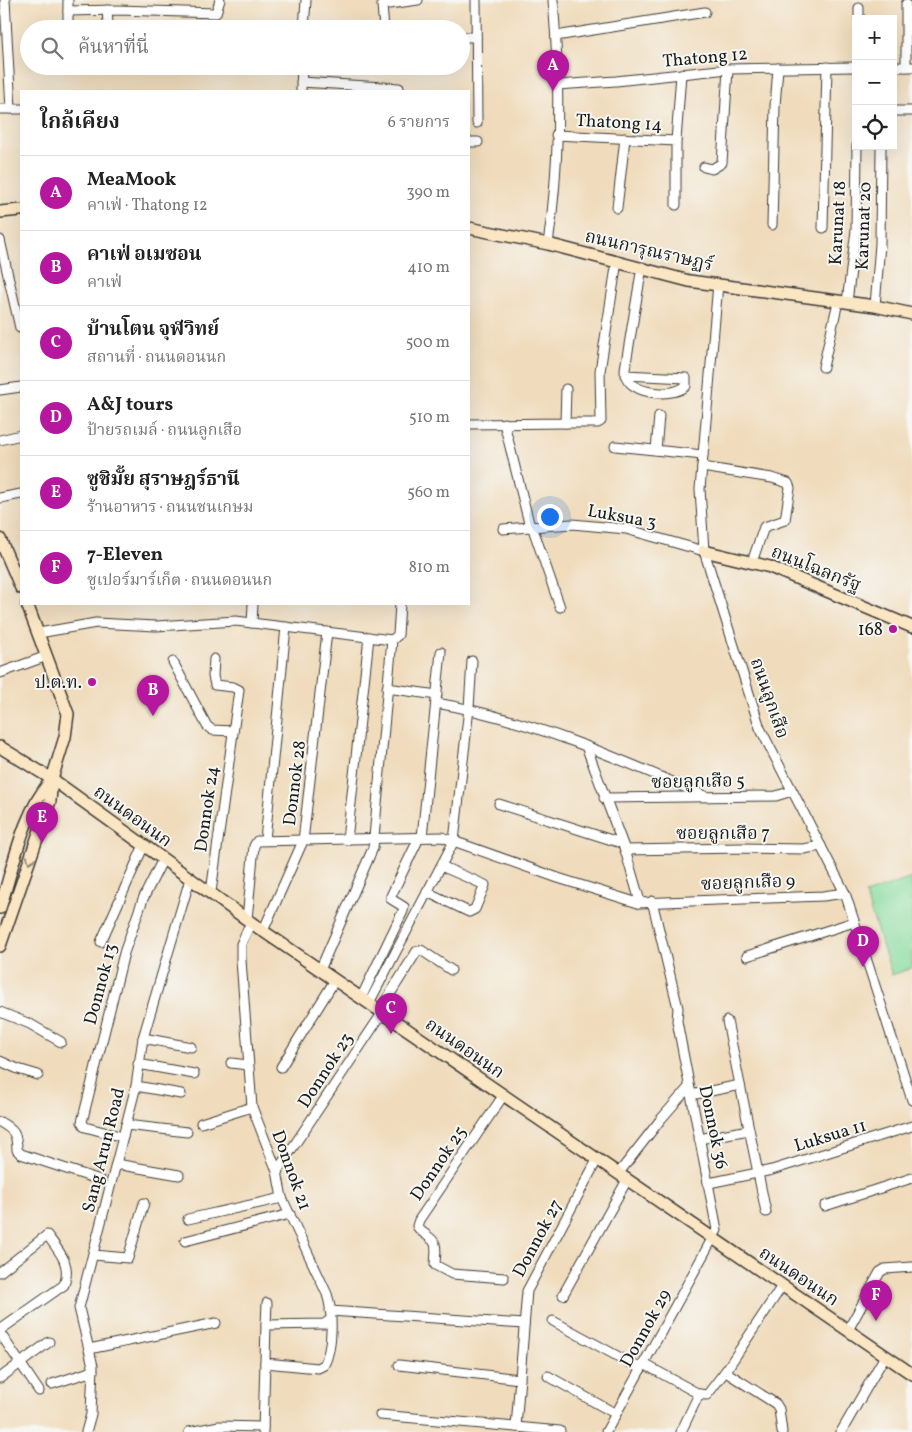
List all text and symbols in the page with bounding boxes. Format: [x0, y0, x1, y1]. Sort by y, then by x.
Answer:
map controls [852, 15, 897, 150]
button: + [852, 15, 897, 60]
search box [20, 20, 470, 75]
icon: search [38, 34, 66, 62]
text: ค้นหาที่นี่ [78, 35, 149, 61]
street label: Thatong 12 [661, 42, 749, 75]
pin: A [537, 50, 569, 91]
button: − [852, 60, 897, 105]
button: locate [852, 105, 897, 150]
text: ใกล้เคียง [40, 108, 120, 137]
street label: Thatong 14 [575, 109, 663, 138]
text: 6 รายการ [388, 112, 450, 134]
text: MeaMook [87, 167, 176, 193]
street label: Karunat 18 [824, 180, 853, 266]
street label: Karunat 20 [850, 181, 879, 271]
text: A [50, 182, 62, 204]
text: 390 m [407, 182, 450, 204]
text: คาเฟ่ · Thatong 12 [87, 195, 208, 217]
street label: ถนนการุณราษฏร์ [582, 225, 716, 279]
text: คาเฟ่ อเมซอน [87, 242, 202, 268]
text: B [51, 257, 61, 279]
text: 410 m [407, 257, 450, 279]
text: คาเฟ่ [87, 272, 122, 294]
text: บ้านโตน จุฬวิทย์ [87, 317, 219, 343]
text: C [51, 332, 61, 354]
text: 500 m [406, 332, 450, 354]
text: สถานที่ · ถนนดอนนก [87, 347, 226, 369]
text: A&J tours [87, 392, 173, 418]
text: D [50, 407, 62, 429]
text: 510 m [409, 407, 450, 429]
text: ป้ายรถเมล์ · ถนนลูกเสือ [87, 420, 242, 442]
text: ซูชิมั้ย สุราษฎร์ธานี [87, 467, 240, 493]
text: E [51, 482, 61, 504]
text: 560 m [407, 482, 450, 504]
text: ร้านอาหาร · ถนนชนเกษม [87, 497, 253, 519]
street label: Luksua 3 [585, 499, 658, 536]
your location [537, 504, 563, 530]
street label: ถนนโฉลกรัฐ [767, 538, 865, 599]
text: 7-Eleven [87, 542, 163, 568]
text: F [51, 557, 61, 579]
text: 810 m [409, 557, 450, 579]
text: ซูเปอร์มาร์เก็ต · ถนนดอนนก [87, 570, 272, 592]
place label: 168 [858, 618, 883, 643]
marker: 168 [887, 623, 899, 635]
street label: ถนนลูกเสือ [743, 655, 794, 742]
place label: ป.ต.ท. [35, 671, 82, 696]
pin: B [137, 675, 169, 716]
marker: ป.ต.ท. [86, 676, 98, 688]
street label: Donnok 28 [278, 739, 313, 827]
street label: Donnok 24 [189, 764, 226, 854]
street label: ซอยลูกเสือ 5 [651, 769, 745, 796]
street label: ถนนดอนนก [88, 780, 176, 854]
pin: E [26, 802, 58, 843]
street label: ซอยลูกเสือ 7 [676, 822, 770, 847]
one-way arrow [26, 855, 36, 863]
street label: ซอยลูกเสือ 9 [700, 869, 796, 898]
pin: D [847, 926, 879, 967]
street label: Donnok 13 [79, 941, 124, 1028]
pin: C [375, 993, 407, 1034]
street label: ถนนดอนนก [420, 1013, 509, 1086]
street label: Donnok 23 [293, 1028, 360, 1113]
street label: Donnok 36 [691, 1083, 734, 1172]
street label: Sang Arun Road [77, 1085, 132, 1215]
street label: Luksua 11 [791, 1114, 870, 1159]
street label: Donnok 25 [405, 1121, 473, 1206]
street label: Donnok 21 [265, 1127, 317, 1214]
street label: Donnok 27 [507, 1195, 569, 1282]
street label: ถนนดอนนก [753, 1241, 843, 1313]
pin: F [860, 1280, 892, 1321]
street label: Donnok 29 [615, 1285, 678, 1372]

